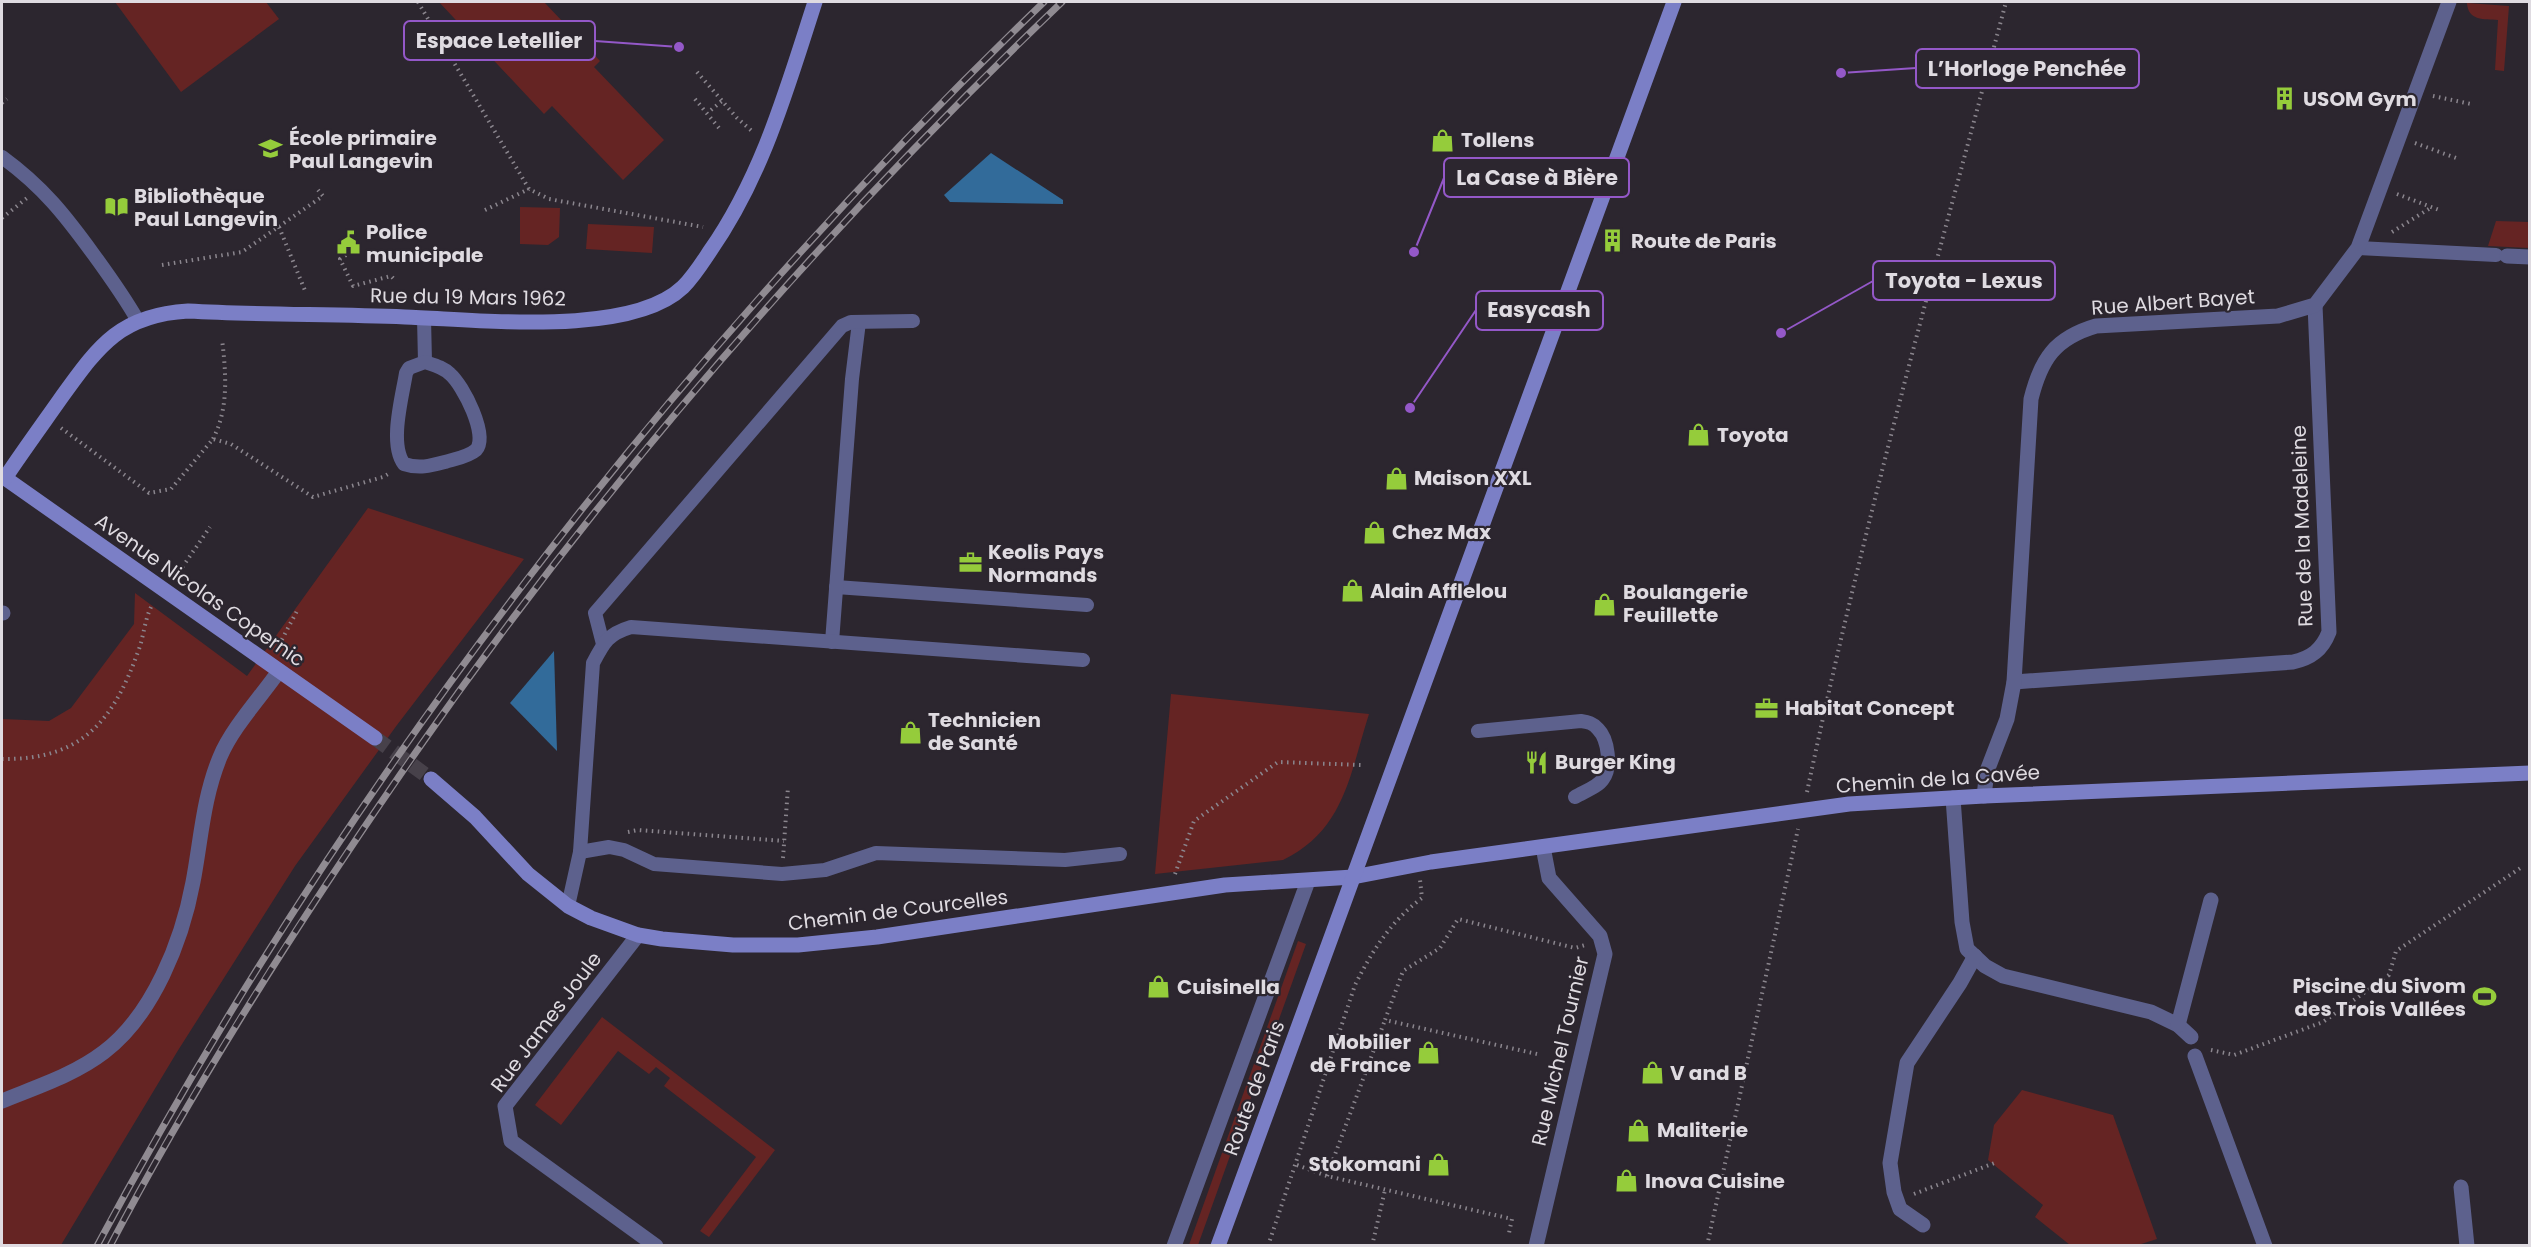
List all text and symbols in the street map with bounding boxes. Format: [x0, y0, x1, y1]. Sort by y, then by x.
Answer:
callout: Espace Letellier [404, 21, 595, 60]
text: Espace Letellier [416, 26, 582, 55]
callout: L’Horloge Penchée [1916, 49, 2139, 88]
text: L’Horloge Penchée [1928, 54, 2126, 83]
place label: USOM Gym [2303, 85, 2417, 113]
building icon: USOM Gym [2272, 86, 2298, 112]
place label: École primaire Paul Langevin [289, 124, 437, 175]
place label: Tollens [1461, 126, 1534, 154]
shop icon: Tollens [1430, 127, 1456, 153]
school or university icon: École primaire Paul Langevin [258, 136, 284, 162]
callout: La Case à Bière [1444, 158, 1629, 197]
text: La Case à Bière [1456, 163, 1618, 192]
place label: Bibliothèque Paul Langevin [134, 182, 278, 233]
library icon: Bibliothèque Paul Langevin [103, 194, 129, 220]
place label: Police municipale [366, 218, 483, 269]
place label: Route de Paris [1631, 227, 1777, 255]
building icon: Route de Paris [1600, 228, 1626, 254]
public building icon: Police municipale [335, 230, 361, 256]
callout: Toyota - Lexus [1873, 261, 2055, 300]
text: Toyota - Lexus [1885, 266, 2043, 295]
street label: Rue du 19 Mars 1962 [370, 281, 566, 313]
street label: Rue Albert Bayet [2090, 282, 2256, 322]
callout: Easycash [1476, 291, 1603, 330]
text: Easycash [1487, 295, 1591, 324]
place label: Toyota [1717, 421, 1789, 449]
shop icon: Toyota [1686, 422, 1712, 448]
street label: Rue de la Madeleine [2284, 425, 2320, 627]
place label: Maison XXL [1414, 464, 1532, 492]
shop icon: Maison XXL [1383, 465, 1409, 491]
street label: Avenue Nicolas Copernic [90, 507, 310, 673]
place label: Chez Max [1392, 518, 1491, 546]
shop icon: Chez Max [1361, 519, 1387, 545]
place label: Keolis Pays Normands [988, 538, 1104, 589]
office icon: Keolis Pays Normands [957, 550, 983, 576]
place label: Alain Afflelou [1370, 577, 1507, 605]
shop icon: Alain Afflelou [1339, 578, 1365, 604]
place label: Boulangerie Feuillette [1623, 578, 1748, 629]
shop icon: Boulangerie Feuillette [1592, 591, 1618, 617]
place label: Habitat Concept [1785, 694, 1954, 722]
office icon: Habitat Concept [1754, 695, 1780, 721]
place label: Technicien de Santé [928, 706, 1041, 757]
shop icon: Technicien de Santé [897, 719, 923, 745]
place label: Burger King [1555, 748, 1676, 776]
restaurant icon: Burger King [1524, 749, 1550, 775]
street label: Chemin de la Cavée [1835, 758, 2041, 800]
street label: Chemin de Courcelles [786, 883, 1010, 937]
street label: Rue James Joule [484, 946, 608, 1098]
street label: Rue Michel Tournier [1525, 953, 1595, 1149]
place label: Piscine du Sivom des Trois Vallées [2292, 972, 2466, 1023]
place label: Cuisinella [1177, 973, 1280, 1001]
shop icon: Cuisinella [1146, 974, 1172, 1000]
sports icon: Piscine du Sivom des Trois Vallées [2471, 984, 2497, 1010]
street label: Route de Paris [1217, 1017, 1291, 1159]
place label: Mobilier de France [1310, 1028, 1411, 1079]
shop icon: Mobilier de France [1416, 1040, 1442, 1066]
place label: V and B [1670, 1059, 1747, 1087]
shop icon: V and B [1639, 1060, 1665, 1086]
place label: Maliterie [1657, 1116, 1748, 1144]
shop icon: Maliterie [1626, 1117, 1652, 1143]
place label: Stokomani [1309, 1150, 1421, 1178]
shop icon: Stokomani [1426, 1151, 1452, 1177]
place label: Inova Cuisine [1645, 1167, 1785, 1195]
shop icon: Inova Cuisine [1614, 1168, 1640, 1194]

